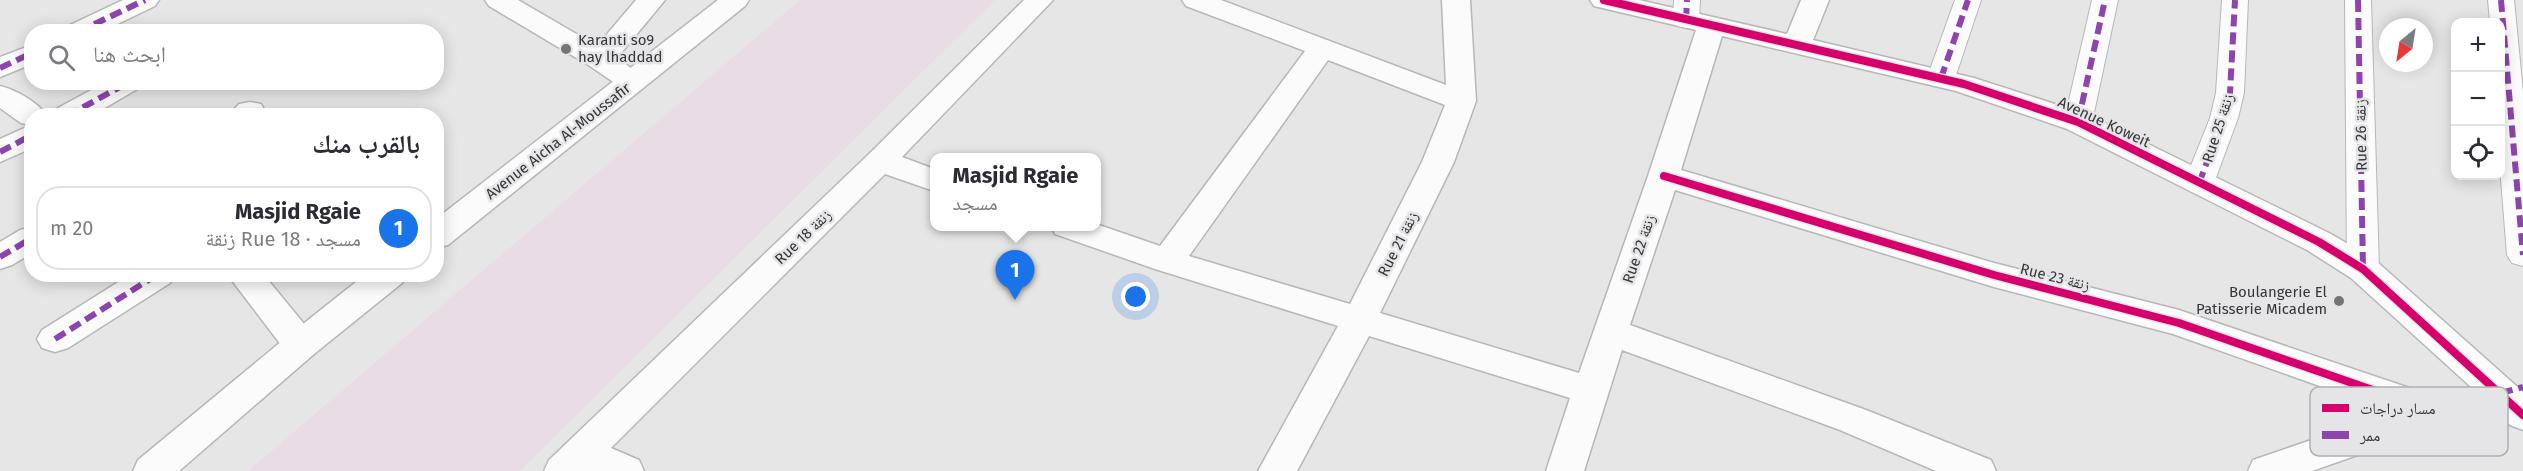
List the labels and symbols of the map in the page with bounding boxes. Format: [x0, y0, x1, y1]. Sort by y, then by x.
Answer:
north arrow [2379, 18, 2433, 72]
place label: Karanti so9 hay lhaddad [578, 31, 663, 66]
marker: Karanti so9 hay lhaddad [559, 42, 573, 56]
street label: Avenue Aicha Al-Moussafir [482, 79, 634, 203]
street label: Rue 25 زنقة [2198, 91, 2238, 165]
street label: Avenue Koweit [2055, 93, 2154, 151]
street label: Rue 26 زنقة [2351, 99, 2371, 171]
street label: Rue 18 زنقة [771, 206, 835, 268]
street label: Rue 21 زنقة [1374, 209, 1422, 279]
street label: Rue 22 زنقة [1619, 212, 1659, 286]
pin: 1 [996, 250, 1034, 300]
street label: Rue 23 زنقة [2018, 260, 2092, 294]
your location [1121, 282, 1150, 311]
place label: Boulangerie El Patisserie Micadem [2196, 283, 2328, 318]
marker: Boulangerie El Patisserie Micadem [2332, 294, 2346, 308]
legend [2310, 387, 2508, 456]
text: مسار دراجات [2360, 399, 2436, 418]
text: ممر [2359, 426, 2380, 445]

